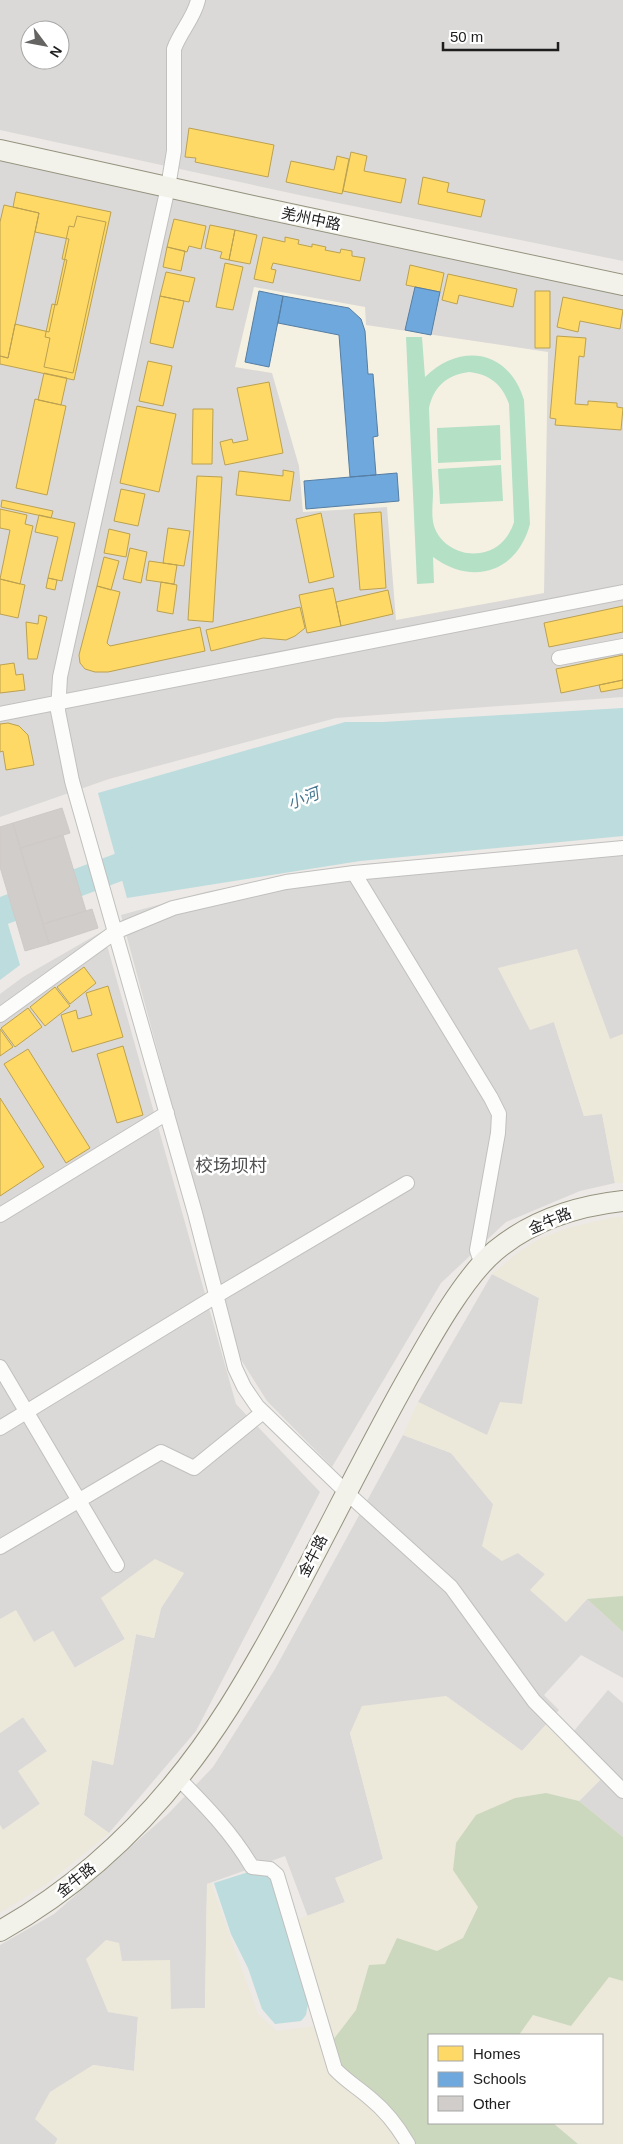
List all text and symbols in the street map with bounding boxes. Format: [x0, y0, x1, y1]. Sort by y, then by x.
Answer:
north arrow [20, 20, 70, 70]
scale bar [443, 20, 558, 52]
text: 50 m [450, 28, 483, 45]
text: N [47, 43, 65, 60]
street label: 羌州中路 [280, 204, 342, 233]
water label: 小河 [285, 784, 324, 812]
district label: 校场坝村 [195, 1156, 267, 1176]
street label: 金牛路 [526, 1204, 574, 1237]
street label: 金牛路 [295, 1532, 330, 1580]
street label: 金牛路 [53, 1859, 99, 1900]
legend [428, 2034, 603, 2124]
text: Homes [473, 2045, 521, 2062]
text: Schools [473, 2070, 526, 2087]
text: Other [473, 2095, 511, 2112]

